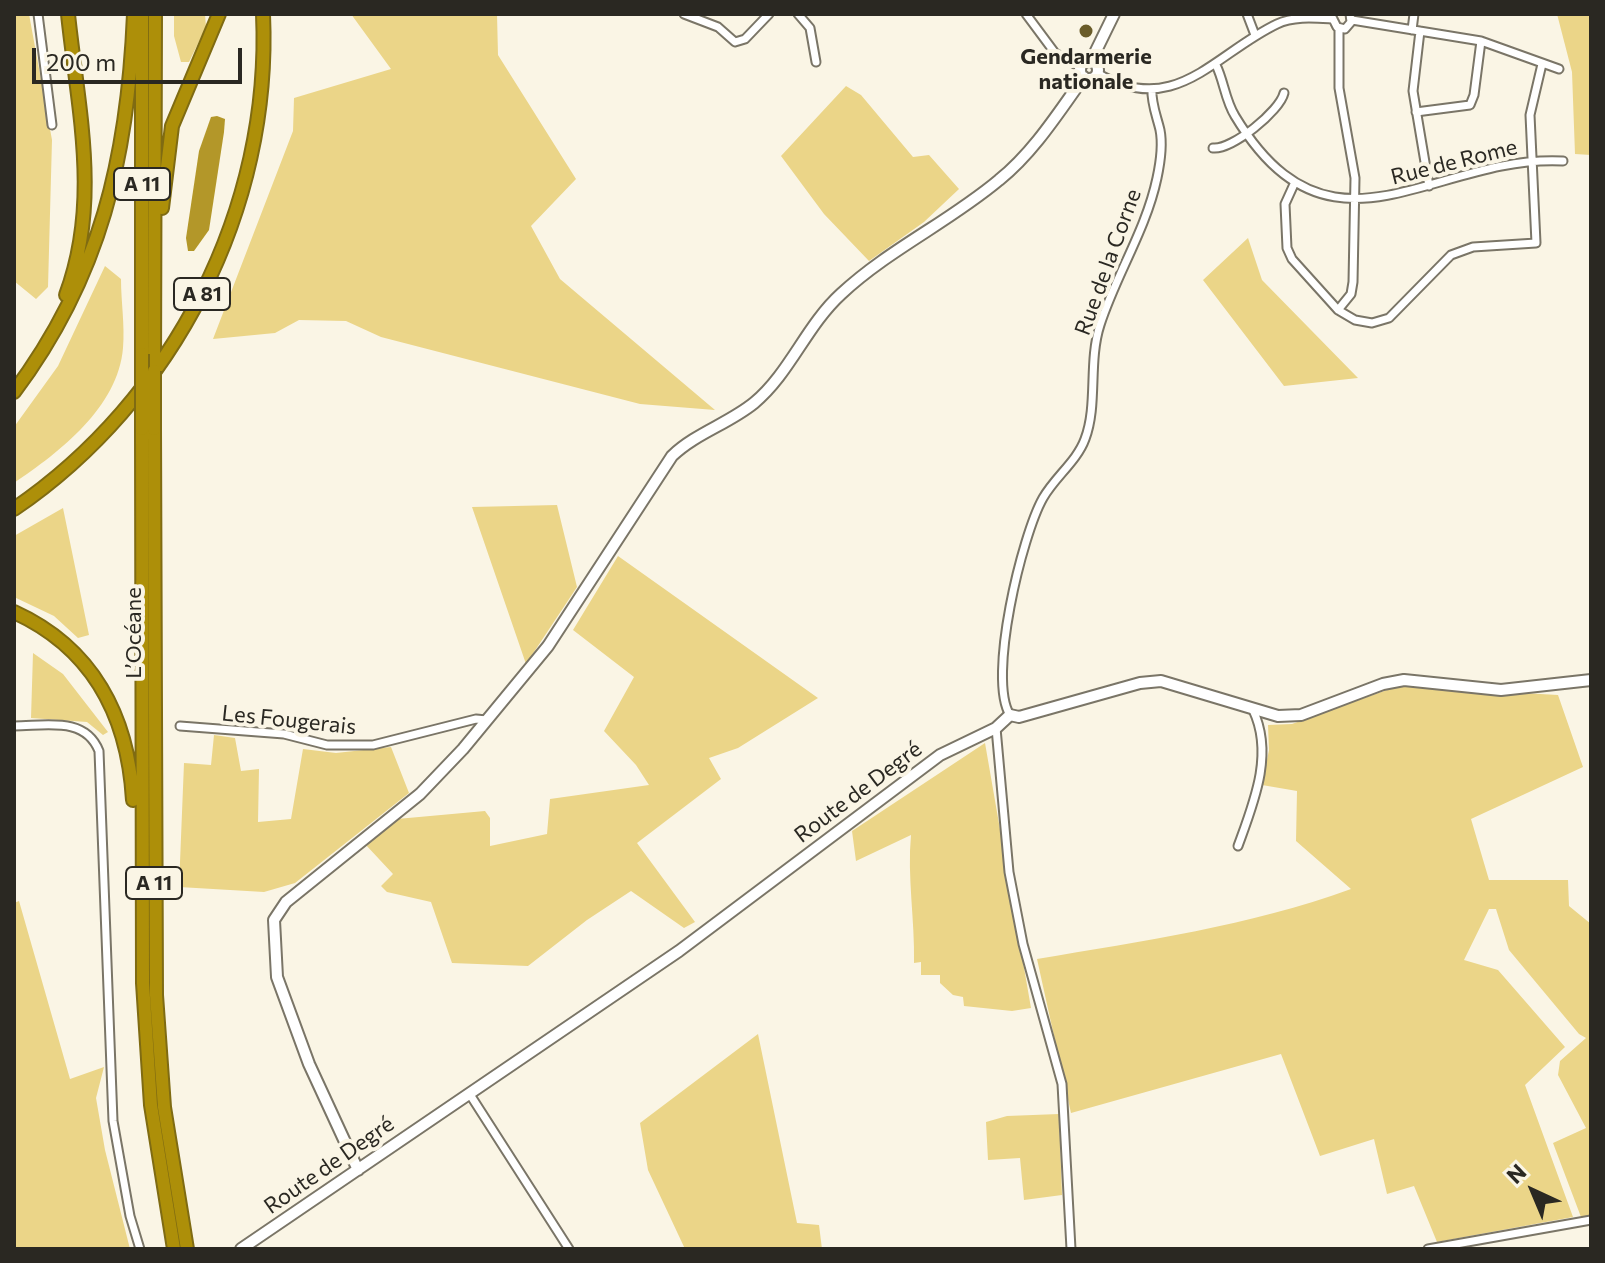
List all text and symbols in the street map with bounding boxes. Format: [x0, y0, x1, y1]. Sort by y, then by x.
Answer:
marker: Gendarmerie nationale [1077, 22, 1095, 40]
scale bar [36, 32, 246, 82]
place label: Gendarmerie nationale [1020, 44, 1152, 96]
text: 200 m [46, 47, 116, 76]
street label: Rue de Rome [1388, 134, 1520, 190]
road number: A 11 [114, 168, 170, 200]
street label: Rue de la Corne [1069, 185, 1147, 339]
road number: A 81 [174, 278, 230, 310]
street label: L’Océane [121, 587, 147, 679]
street label: Les Fougerais [220, 700, 358, 740]
street label: Route de Degré [789, 736, 927, 848]
road number: A 11 [126, 867, 182, 899]
street label: Route de Degré [259, 1110, 399, 1220]
north arrow [1493, 1151, 1573, 1231]
text: N [1501, 1158, 1531, 1189]

